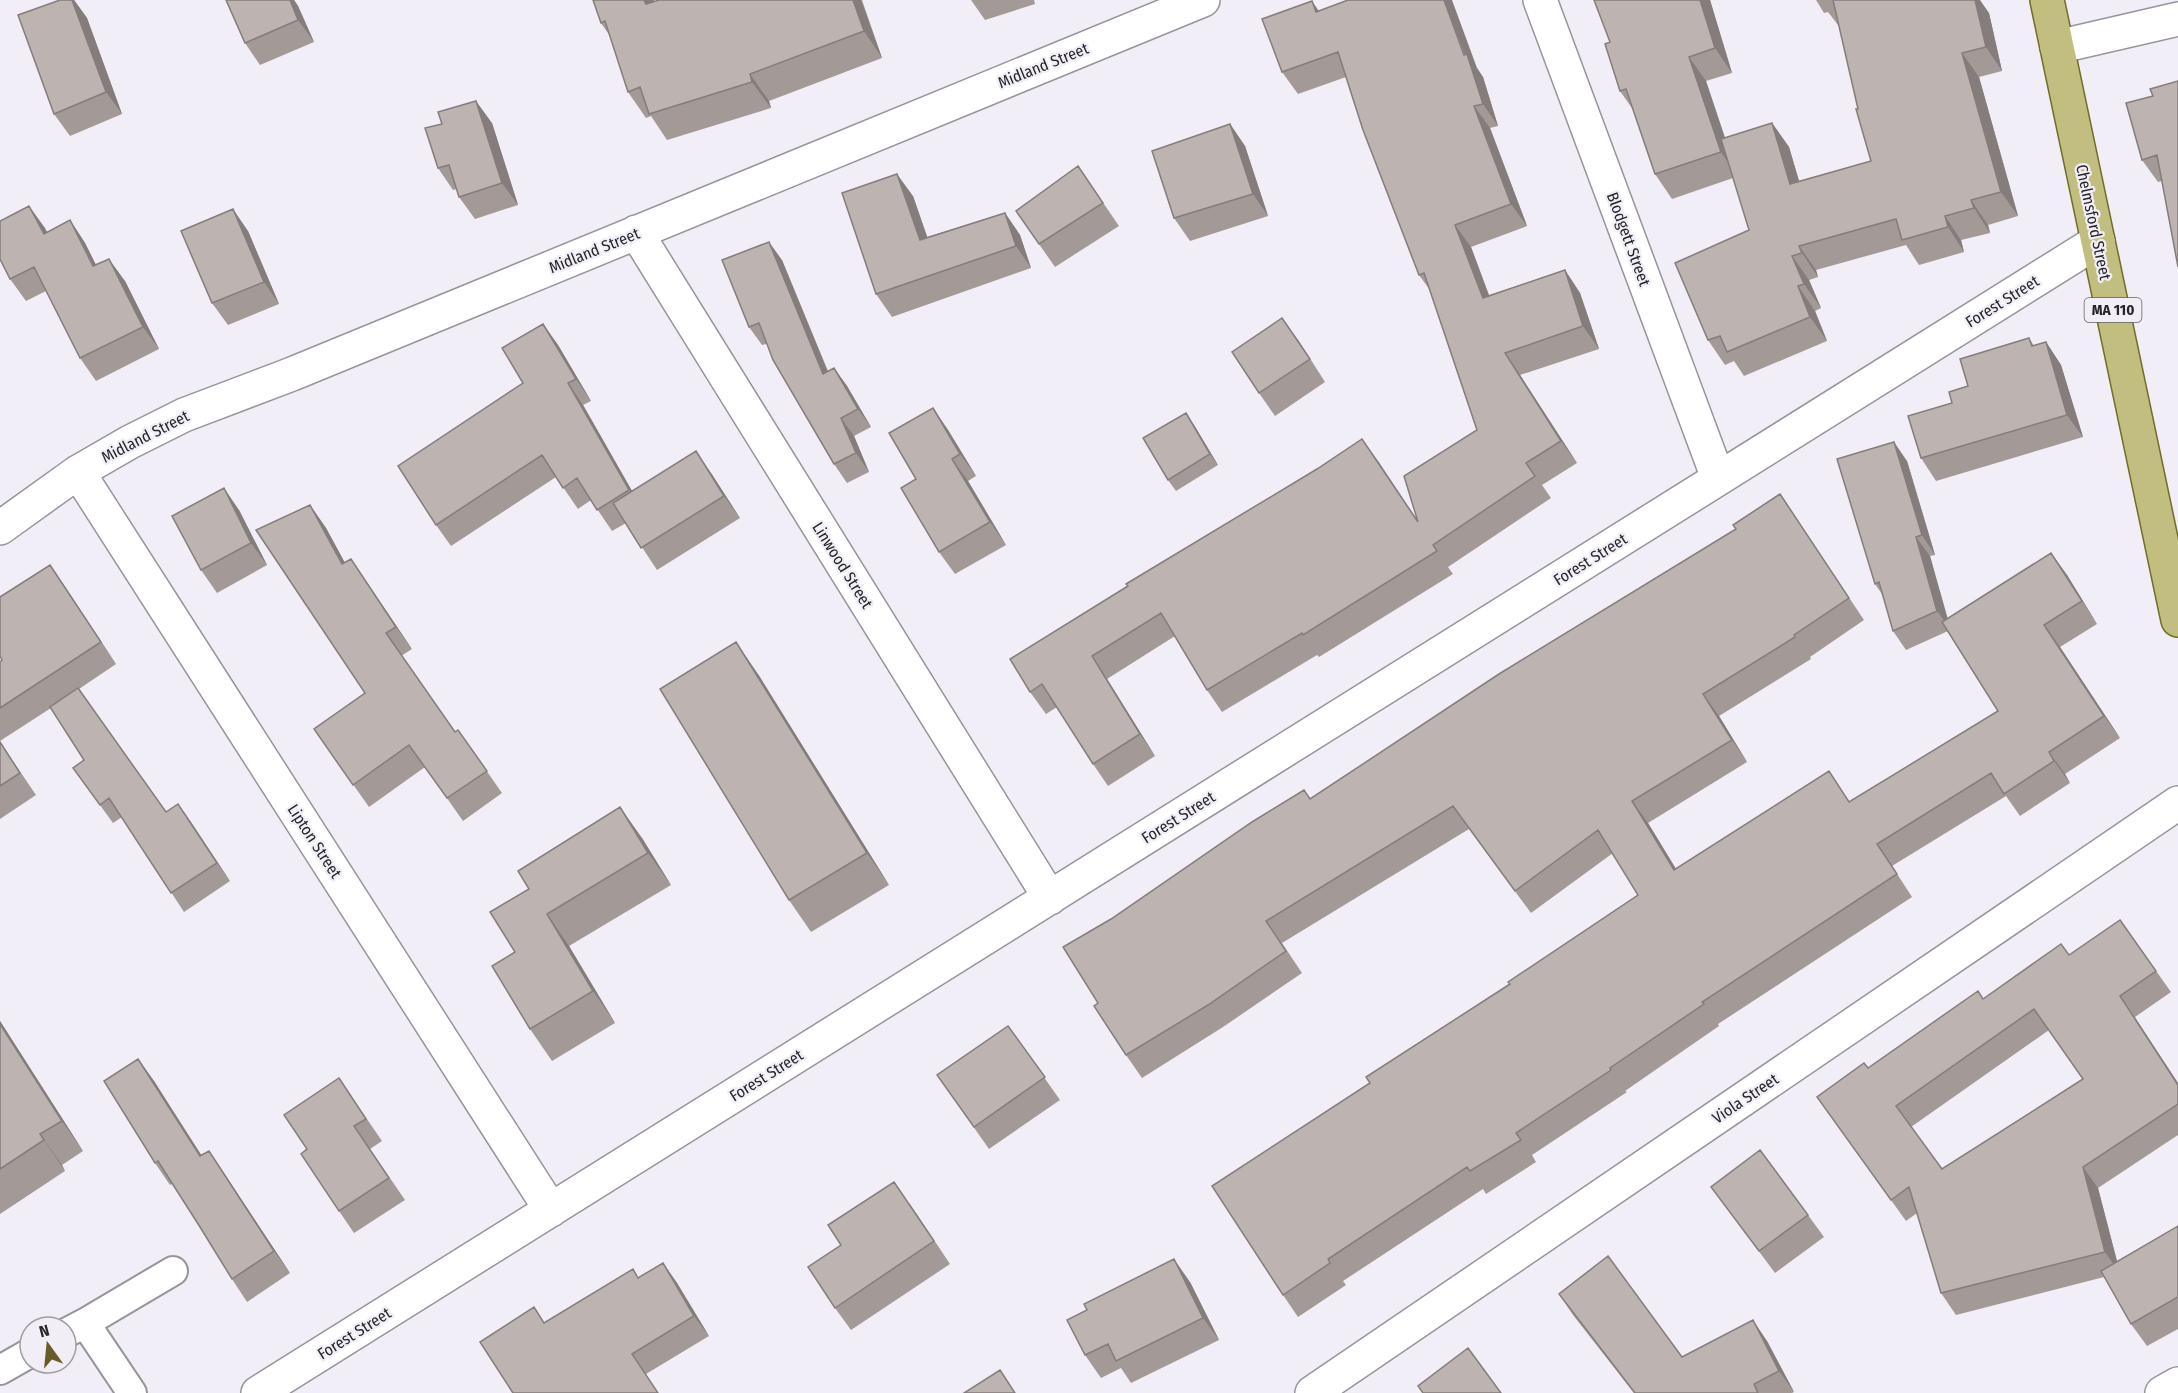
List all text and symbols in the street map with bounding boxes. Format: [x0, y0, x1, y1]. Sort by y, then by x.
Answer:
street label: Midland Street [995, 38, 1092, 92]
street label: Chelmsford Street [2072, 163, 2115, 282]
street label: Blodgett Street [1603, 190, 1655, 289]
street label: Midland Street [546, 223, 643, 277]
street label: Forest Street [1962, 271, 2043, 331]
road number: MA 110 [2084, 298, 2142, 322]
street label: Midland Street [98, 406, 193, 467]
street label: Linwood Street [808, 518, 877, 613]
street label: Forest Street [1550, 529, 1631, 589]
street label: Forest Street [1138, 787, 1219, 847]
street label: Lipton Street [284, 801, 346, 883]
street label: Forest Street [726, 1045, 807, 1105]
street label: Viola Street [1709, 1069, 1783, 1127]
street label: Forest Street [314, 1303, 395, 1363]
north arrow [18, 1315, 78, 1375]
text: N [37, 1321, 51, 1341]

